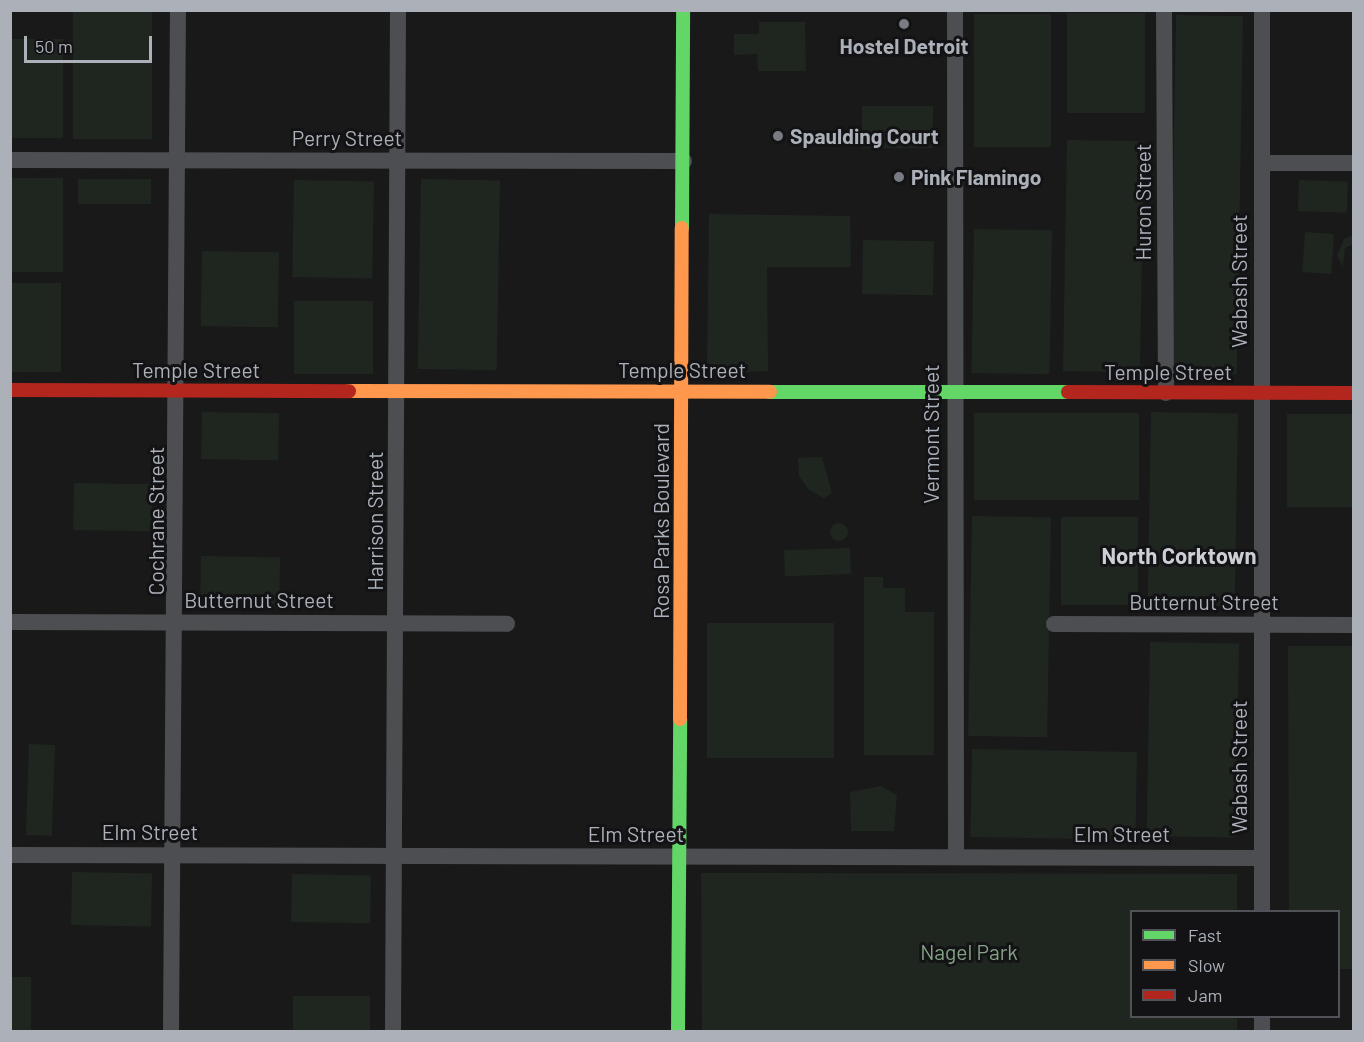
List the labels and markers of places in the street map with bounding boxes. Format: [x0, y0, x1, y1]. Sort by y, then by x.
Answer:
marker: Hostel Detroit [897, 17, 911, 31]
place label: Hostel Detroit [839, 33, 969, 59]
place label: Spaulding Court [790, 123, 939, 149]
marker: Spaulding Court [771, 129, 785, 143]
place label: Pink Flamingo [911, 164, 1041, 190]
marker: Pink Flamingo [892, 170, 906, 184]

